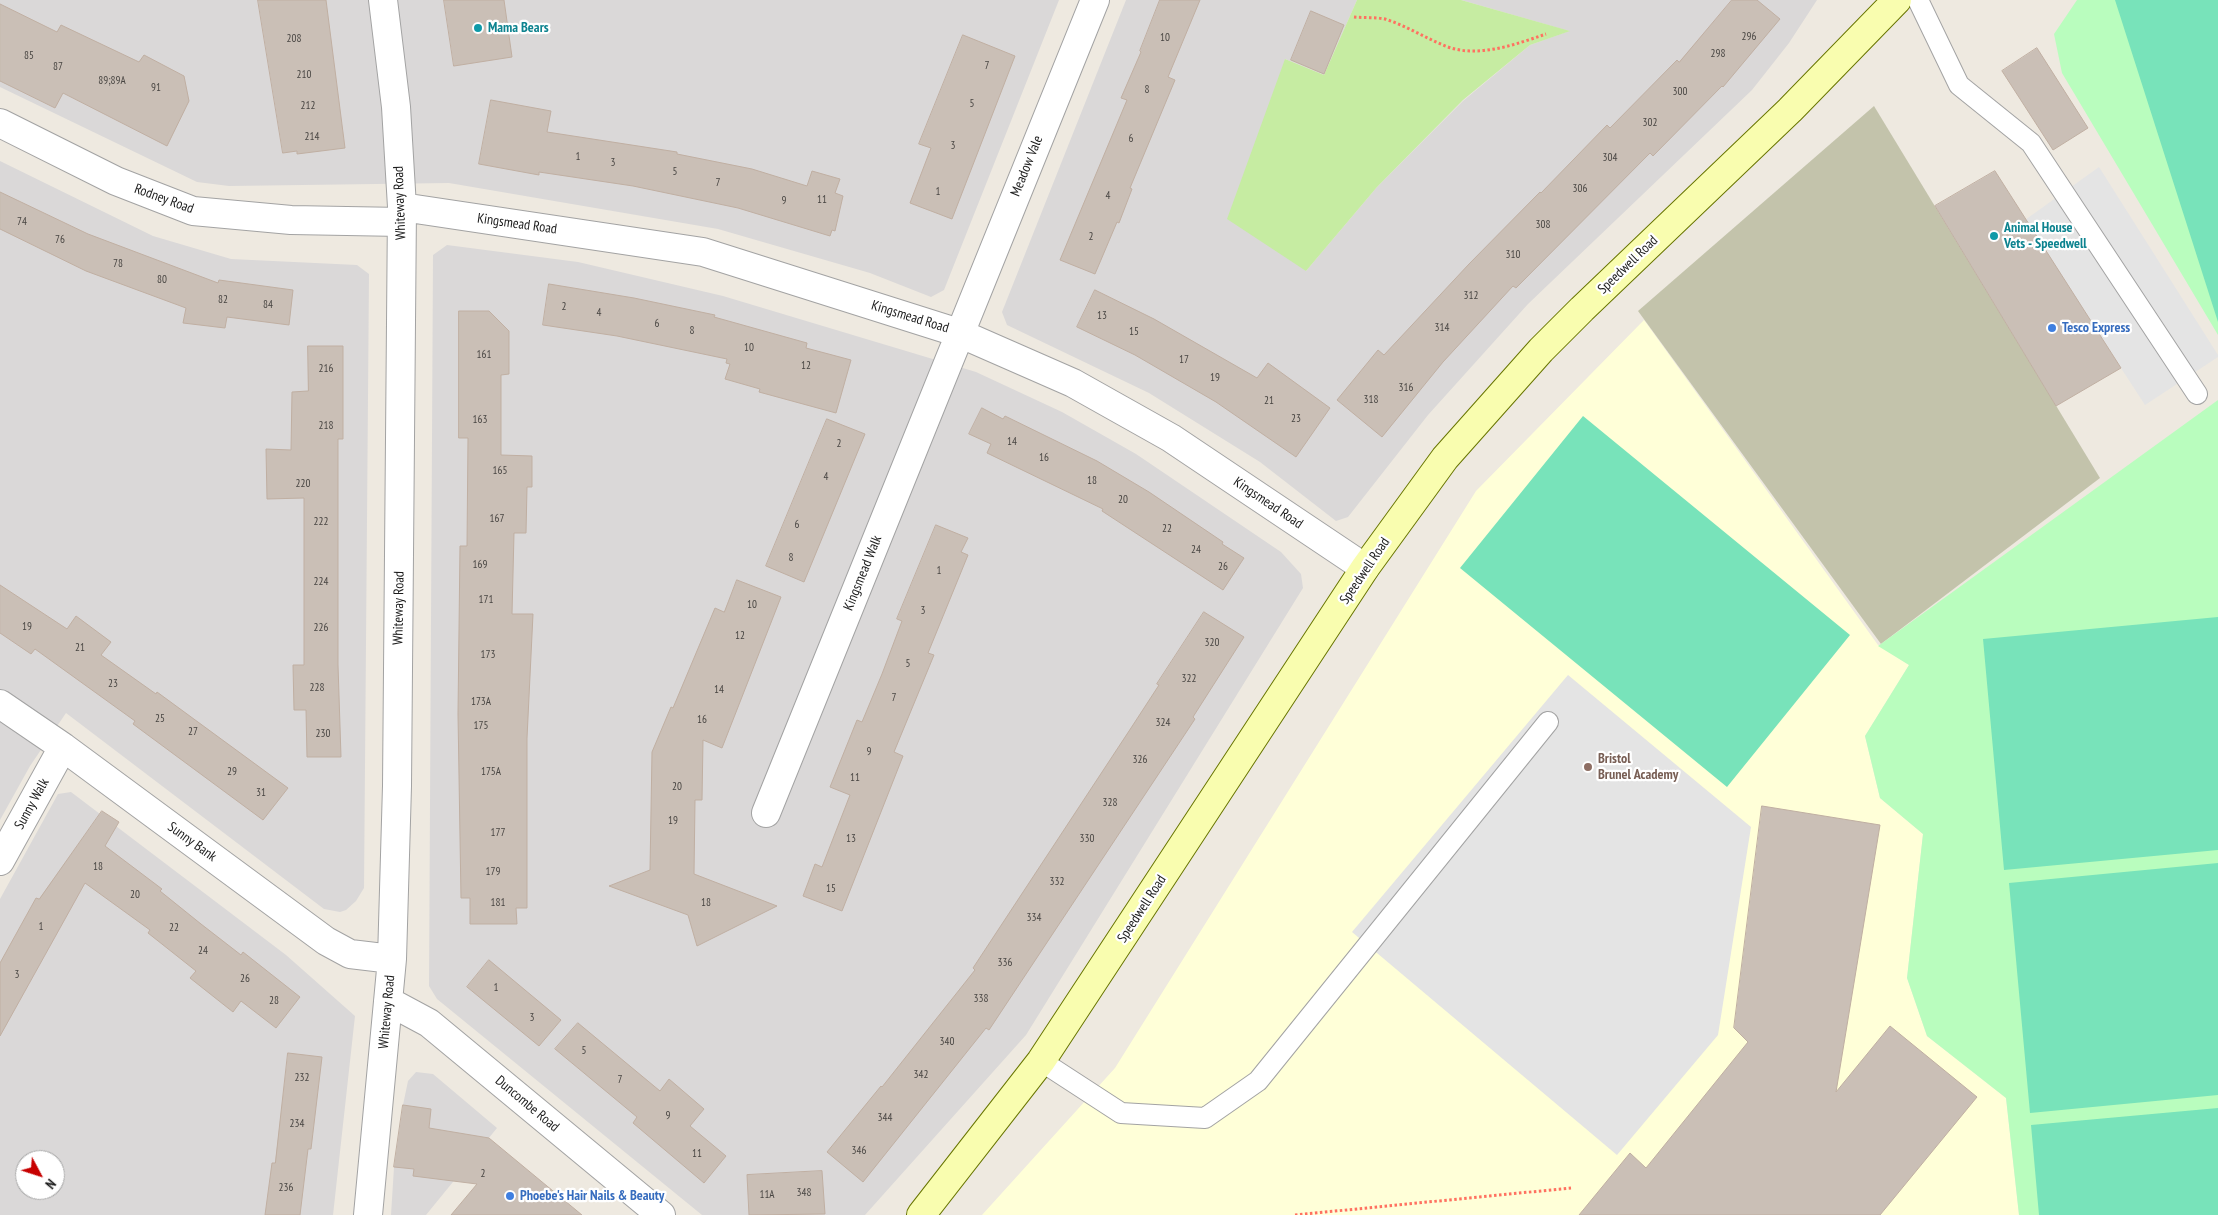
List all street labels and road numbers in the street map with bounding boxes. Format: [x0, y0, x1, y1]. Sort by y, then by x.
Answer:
street label: Meadow Vale [1007, 133, 1047, 199]
street label: Whiteway Road [390, 166, 410, 240]
street label: Rodney Road [132, 180, 196, 218]
street label: Kingsmead Road [476, 210, 558, 238]
street label: Speedwell Road [1595, 232, 1661, 298]
street label: Kingsmead Road [869, 297, 951, 337]
street label: Kingsmead Road [1230, 474, 1306, 532]
street label: Kingsmead Walk [840, 533, 886, 613]
street label: Speedwell Road [1337, 534, 1393, 608]
street label: Whiteway Road [390, 571, 408, 645]
street label: Sunny Walk [11, 776, 53, 832]
street label: Sunny Bank [164, 819, 220, 865]
street label: Speedwell Road [1114, 872, 1170, 946]
street label: Whiteway Road [375, 974, 399, 1050]
street label: Duncombe Road [492, 1072, 562, 1136]

